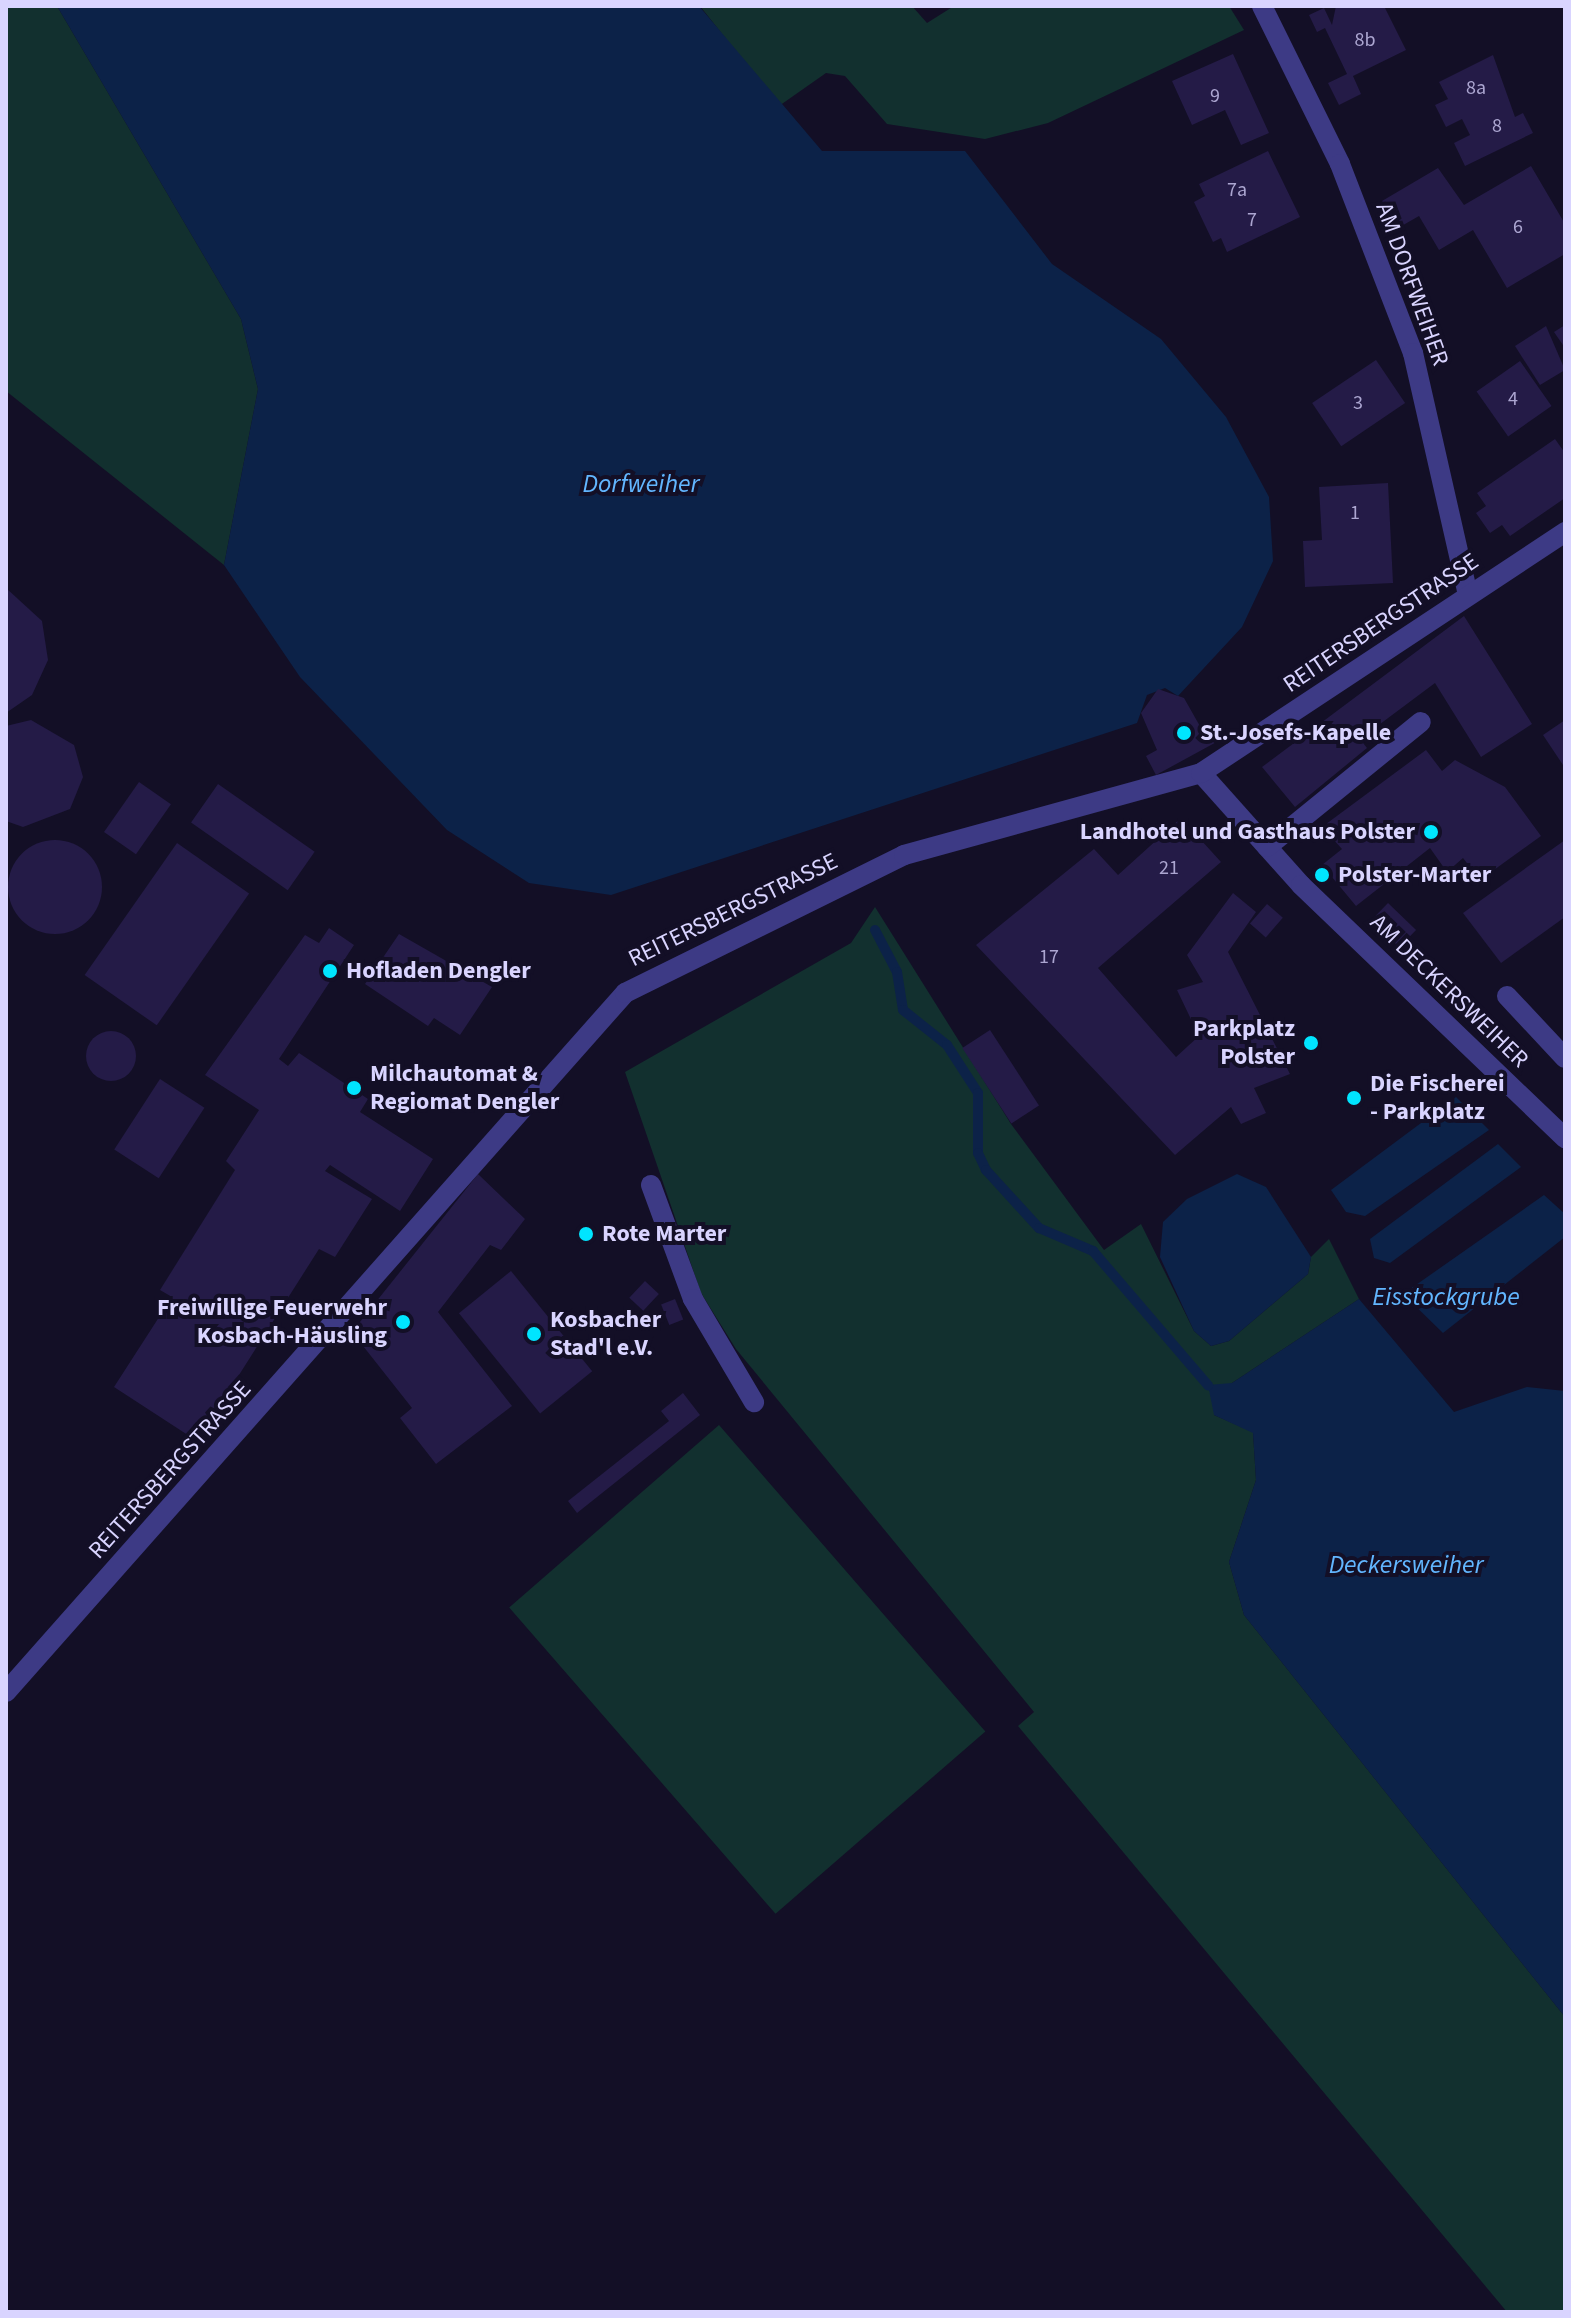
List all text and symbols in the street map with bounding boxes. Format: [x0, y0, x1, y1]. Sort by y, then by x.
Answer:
house number: 8b [1355, 28, 1375, 52]
house number: 8a [1466, 76, 1486, 100]
house number: 9 [1210, 84, 1220, 108]
house number: 8 [1492, 114, 1502, 138]
house number: 7a [1227, 178, 1247, 202]
street label: AM DORFWEIHER [1369, 199, 1455, 369]
house number: 7 [1247, 208, 1257, 232]
house number: 6 [1513, 215, 1523, 239]
house number: 4 [1508, 387, 1518, 411]
house number: 3 [1353, 391, 1363, 415]
water label: Dorfweiher [583, 468, 699, 500]
house number: 1 [1350, 501, 1360, 525]
street label: REITERSBERGSTRASSE [1278, 547, 1484, 699]
place label: St.-Josefs-Kapelle [1200, 719, 1391, 747]
marker: St.-Josefs-Kapelle [1175, 724, 1193, 742]
place label: Landhotel und Gasthaus Polster [1080, 818, 1415, 846]
marker: Landhotel und Gasthaus Polster [1422, 823, 1440, 841]
street label: REITERSBERGSTRASSE [624, 847, 842, 973]
house number: 21 [1159, 856, 1179, 880]
place label: Polster-Marter [1338, 861, 1491, 889]
marker: Polster-Marter [1313, 866, 1331, 884]
street label: AM DECKERSWEIHER [1364, 908, 1534, 1074]
house number: 17 [1039, 945, 1059, 969]
place label: Hofladen Dengler [346, 957, 531, 985]
marker: Hofladen Dengler [321, 962, 339, 980]
place label: Parkplatz Polster [1193, 1015, 1295, 1071]
marker: Parkplatz Polster [1302, 1034, 1320, 1052]
place label: Milchautomat & Regiomat Dengler [370, 1060, 559, 1116]
place label: Die Fischerei - Parkplatz [1370, 1070, 1505, 1126]
marker: Milchautomat & Regiomat Dengler [345, 1079, 363, 1097]
marker: Die Fischerei - Parkplatz [1345, 1089, 1363, 1107]
place label: Rote Marter [602, 1220, 726, 1248]
marker: Rote Marter [577, 1225, 595, 1243]
water label: Eisstockgrube [1372, 1281, 1520, 1313]
place label: Freiwillige Feuerwehr Kosbach-Häusling [157, 1294, 387, 1350]
place label: Kosbacher Stad'l e.V. [550, 1306, 661, 1362]
marker: Freiwillige Feuerwehr Kosbach-Häusling [394, 1313, 412, 1331]
marker: Kosbacher Stad'l e.V. [525, 1325, 543, 1343]
street label: REITERSBERGSTRASSE [83, 1375, 257, 1565]
water label: Deckersweiher [1329, 1549, 1483, 1581]

